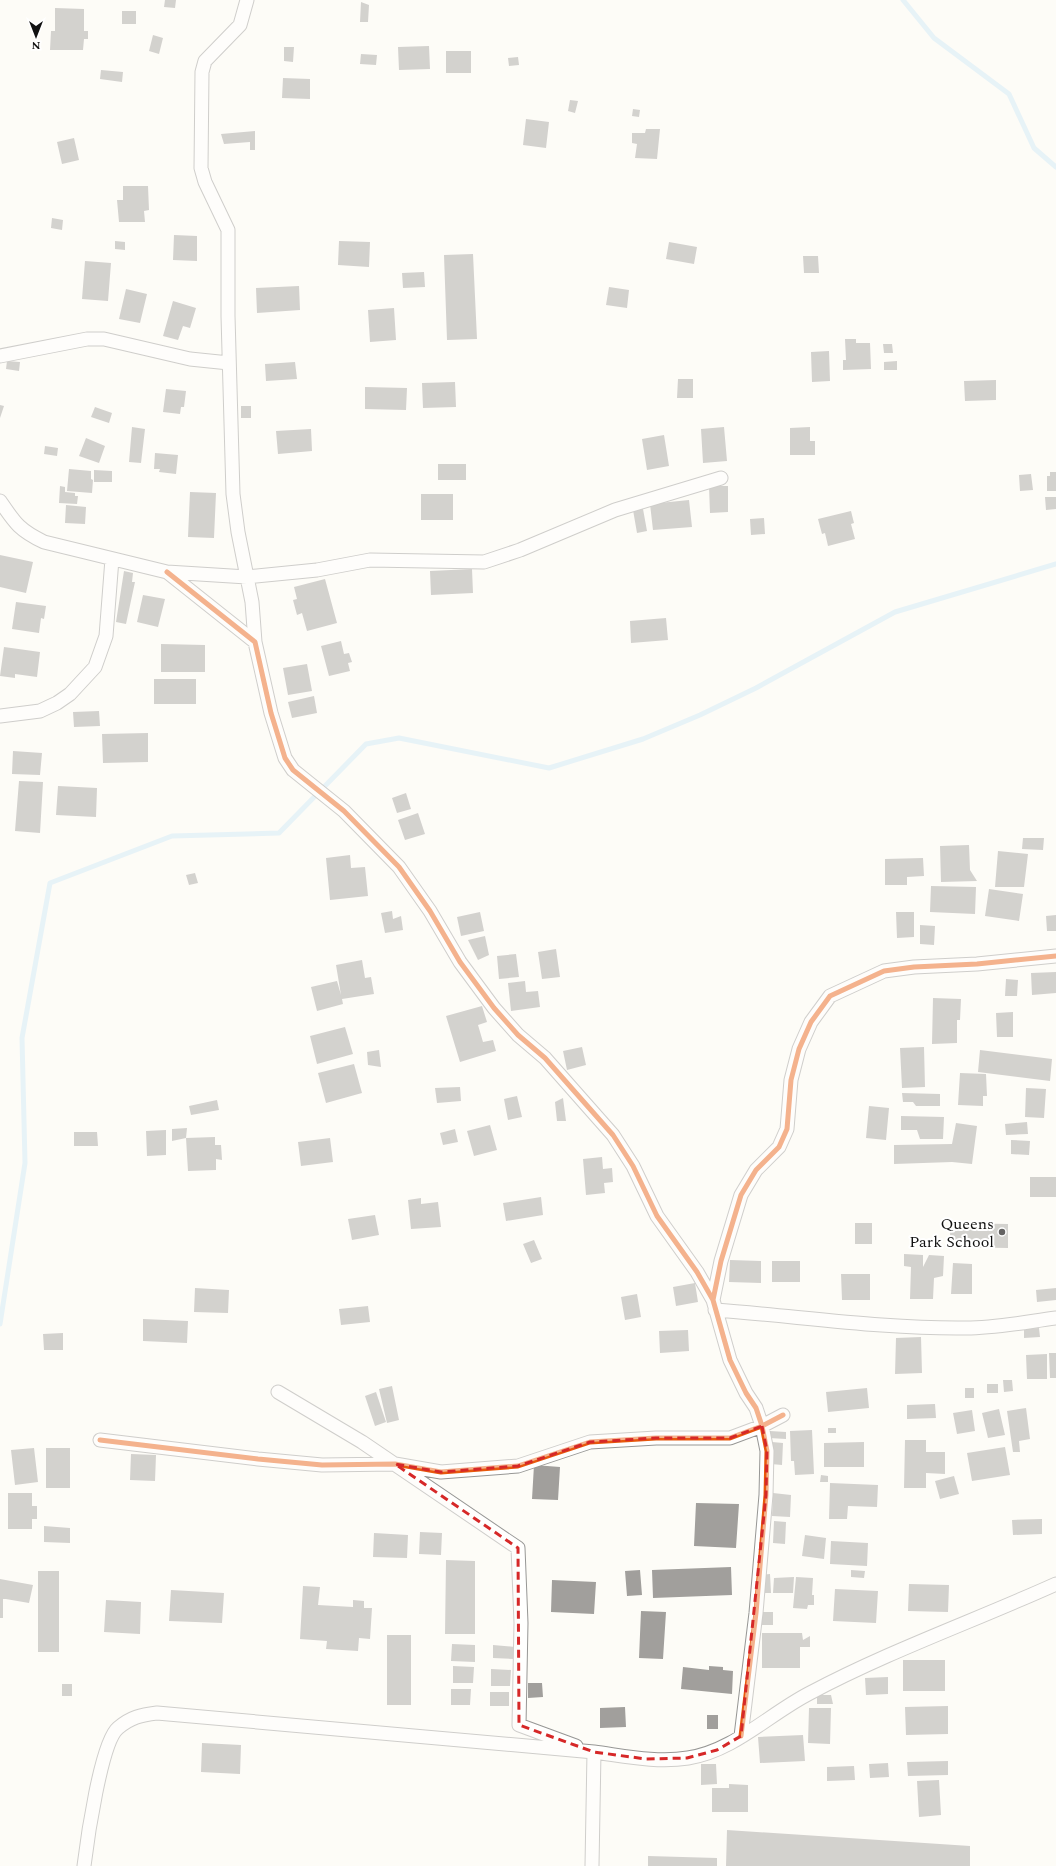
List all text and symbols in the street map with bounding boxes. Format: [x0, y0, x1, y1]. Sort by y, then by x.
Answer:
north arrow [16, 16, 56, 56]
text: N [31, 37, 40, 54]
place label: Queens Park School [909, 1212, 994, 1254]
marker: Queens Park School [997, 1227, 1007, 1237]

